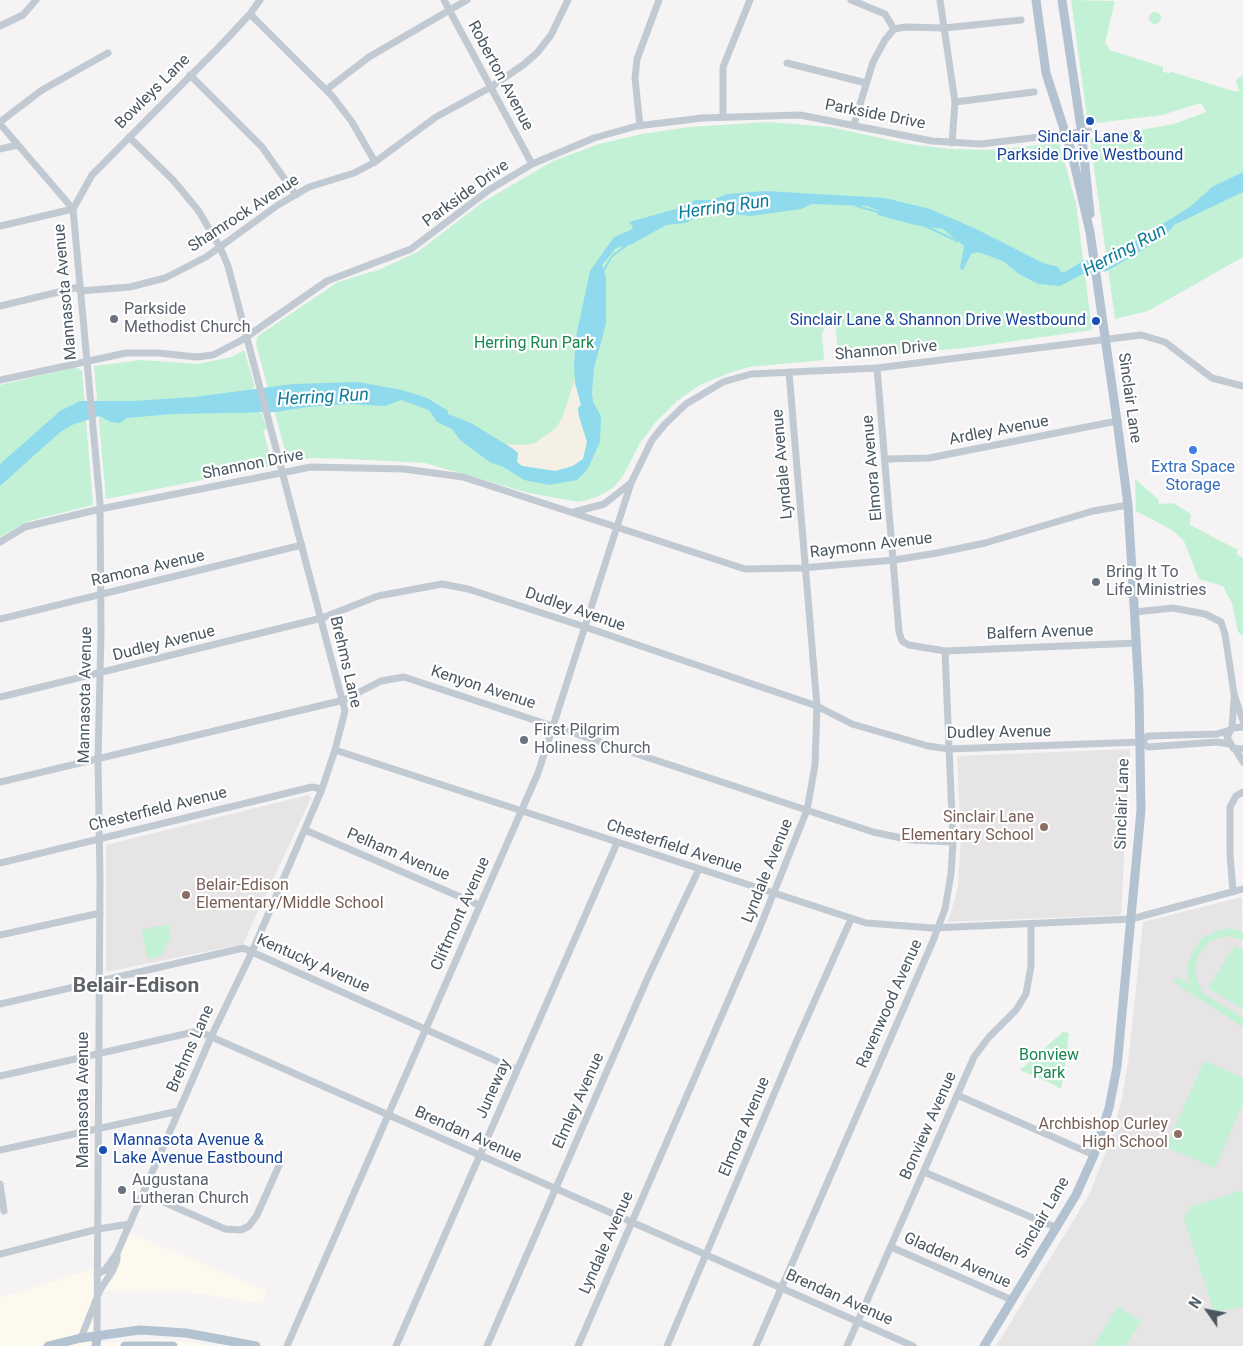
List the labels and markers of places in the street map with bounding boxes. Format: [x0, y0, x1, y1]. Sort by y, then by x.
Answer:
marker: Sinclair Lane & Parkside Drive Westbound [1084, 115, 1096, 127]
place label: Sinclair Lane & Parkside Drive Westbound [997, 128, 1183, 166]
place label: Parkside Methodist Church [124, 300, 251, 338]
place label: Sinclair Lane & Shannon Drive Westbound [790, 311, 1086, 331]
marker: Parkside Methodist Church [108, 313, 120, 325]
marker: Sinclair Lane & Shannon Drive Westbound [1090, 315, 1102, 327]
marker: Extra Space Storage [1187, 444, 1199, 456]
place label: Extra Space Storage [1151, 458, 1235, 496]
place label: Bring It To Life Ministries [1106, 563, 1206, 601]
marker: Bring It To Life Ministries [1090, 576, 1102, 588]
place label: First Pilgrim Holiness Church [534, 721, 651, 759]
marker: First Pilgrim Holiness Church [518, 734, 530, 746]
place label: Sinclair Lane Elementary School [901, 808, 1034, 846]
marker: Sinclair Lane Elementary School [1038, 821, 1050, 833]
place label: Belair-Edison Elementary/Middle School [196, 876, 384, 914]
marker: Belair-Edison Elementary/Middle School [180, 889, 192, 901]
place label: Archbishop Curley High School [1039, 1115, 1168, 1153]
marker: Archbishop Curley High School [1172, 1128, 1184, 1140]
place label: Mannasota Avenue & Lake Avenue Eastbound [113, 1131, 283, 1169]
marker: Mannasota Avenue & Lake Avenue Eastbound [97, 1144, 109, 1156]
place label: Augustana Lutheran Church [132, 1171, 249, 1209]
marker: Augustana Lutheran Church [116, 1184, 128, 1196]

